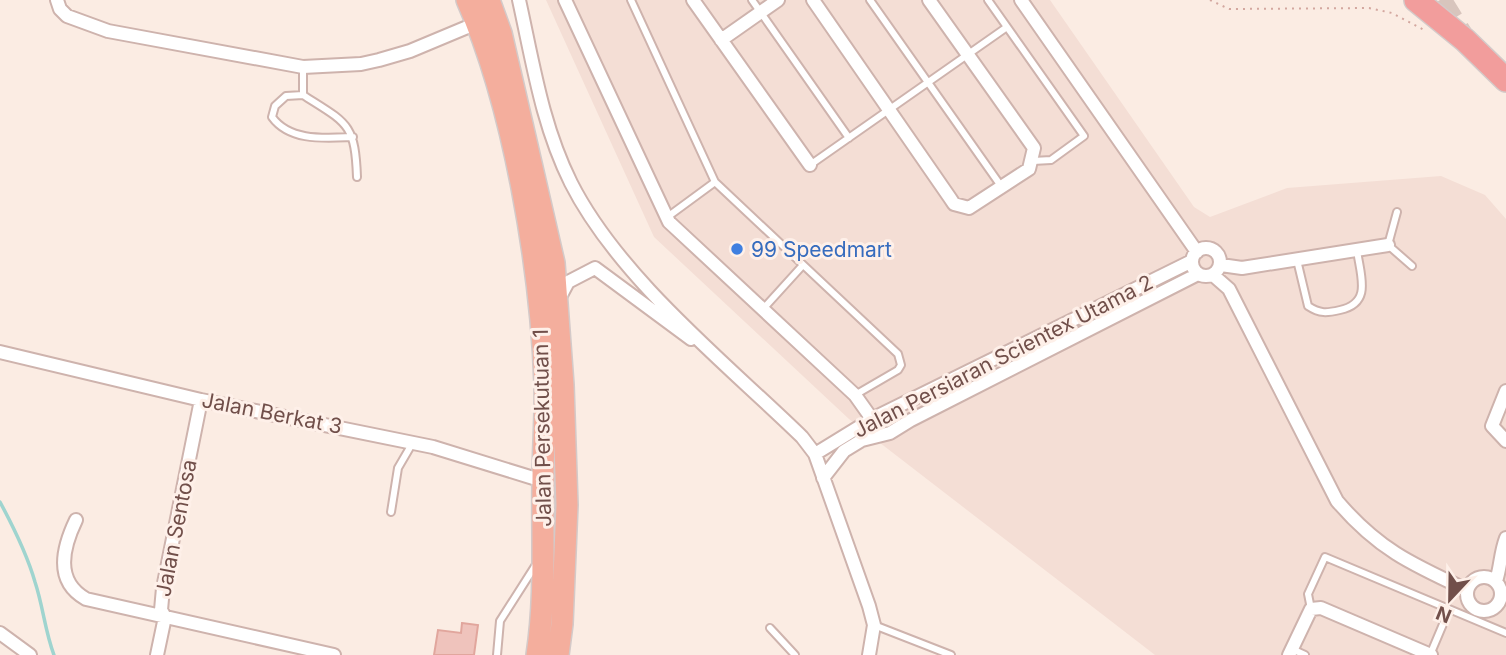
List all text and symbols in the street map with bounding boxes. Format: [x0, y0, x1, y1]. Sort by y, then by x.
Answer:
place label: 99 Speedmart [751, 237, 892, 262]
marker: 99 Speedmart [729, 241, 745, 257]
street label: Jalan Persiaran Scientex Utama 2 [849, 269, 1157, 443]
street label: Jalan Persekutuan 1 [528, 329, 556, 527]
street label: Jalan Berkat 3 [200, 387, 344, 439]
street label: Jalan Sentosa [150, 457, 202, 599]
north arrow [1415, 564, 1485, 634]
text: N [1433, 601, 1455, 628]

